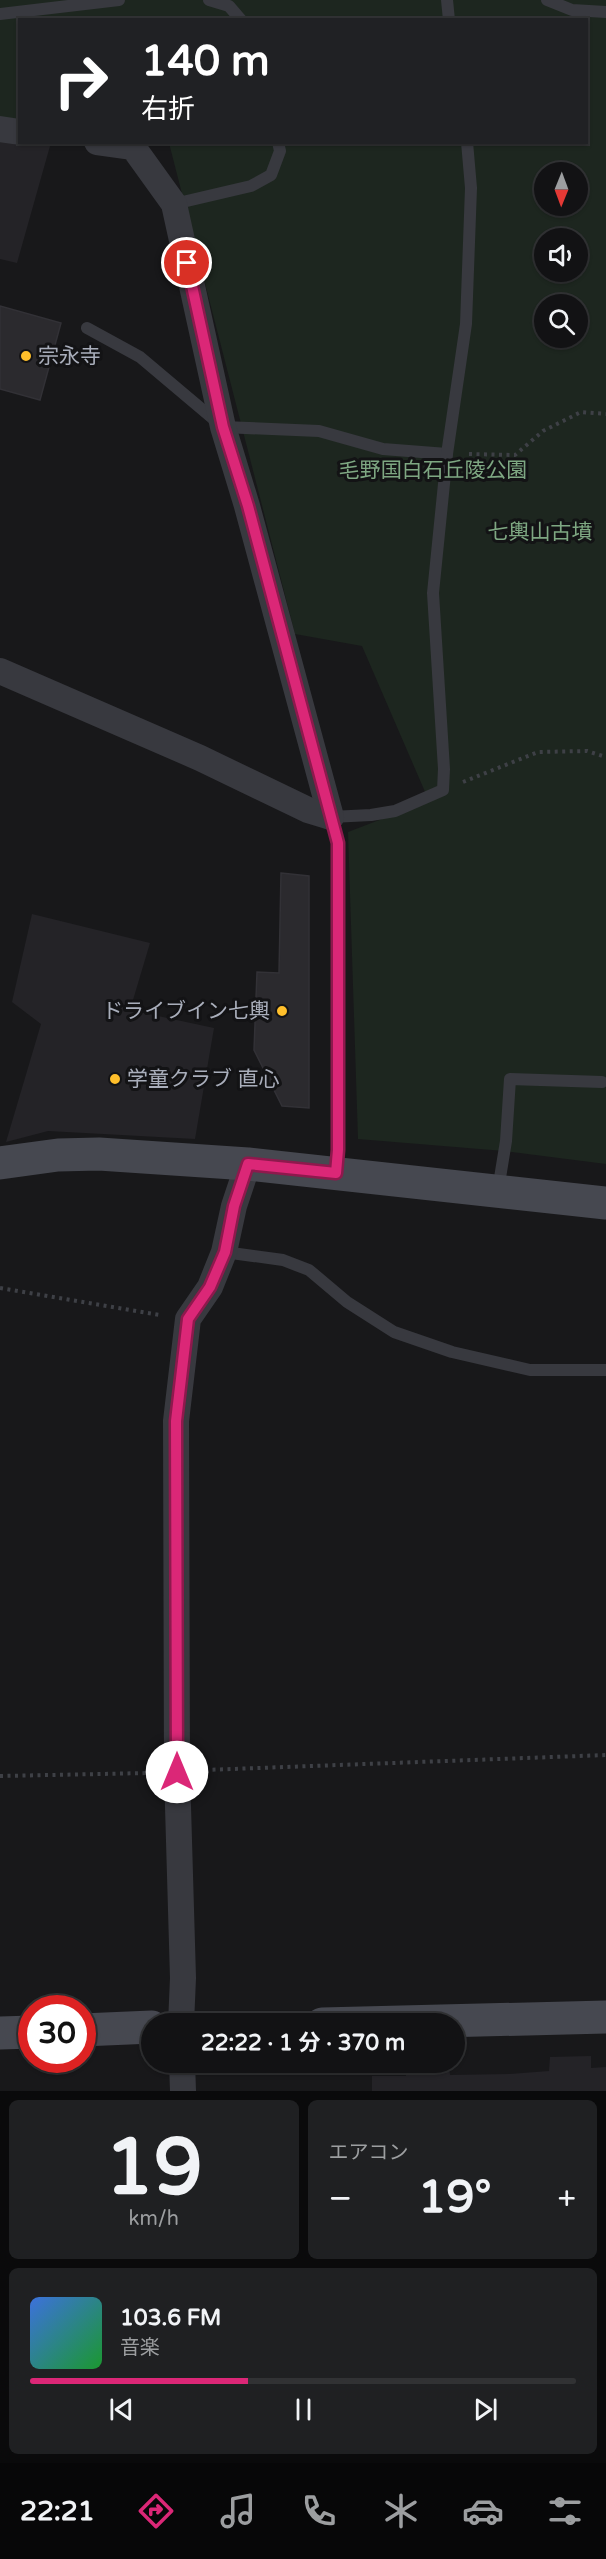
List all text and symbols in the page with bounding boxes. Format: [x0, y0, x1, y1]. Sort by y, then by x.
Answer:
text: 140 m [141, 36, 270, 87]
icon: right [42, 42, 120, 120]
text: 右折 [141, 93, 195, 126]
north arrow [534, 162, 588, 216]
map controls [534, 162, 588, 348]
button: sound [534, 228, 588, 282]
pin [161, 237, 212, 288]
icon: arrive [170, 246, 203, 279]
button: search [534, 294, 588, 348]
place label: 宗永寺 [38, 344, 101, 369]
marker: 宗永寺 [19, 349, 33, 363]
park label: 毛野国白石丘陵公園 [339, 458, 528, 483]
park label: 七輿山古墳 [488, 520, 593, 545]
place label: ドライブイン七輿 [102, 999, 270, 1024]
marker: ドライブイン七輿 [275, 1004, 289, 1018]
place label: 学童クラブ 直心 [127, 1067, 279, 1092]
marker: 学童クラブ 直心 [108, 1072, 122, 1086]
position arrow [145, 1740, 209, 1804]
speed limit sign: 30 [18, 1995, 96, 2073]
text: 22:22 · 1 分 · 370 m [201, 2030, 405, 2056]
text: 19 [105, 2121, 203, 2215]
text: エアコン [329, 2141, 409, 2165]
text: 19° [418, 2171, 491, 2225]
text: − [329, 2179, 352, 2218]
text: + [557, 2179, 576, 2218]
text: km/h [129, 2207, 179, 2231]
text: 103.6 FM [120, 2305, 221, 2331]
text: 音楽 [120, 2336, 160, 2360]
icon: previous [105, 2393, 138, 2426]
icon: pause [287, 2393, 320, 2426]
icon: next [469, 2393, 502, 2426]
icon: directions [135, 2490, 177, 2532]
icon: music [217, 2490, 259, 2532]
icon: phone [298, 2490, 340, 2532]
icon: climate [380, 2490, 422, 2532]
icon: car [462, 2490, 504, 2532]
icon: filters [544, 2490, 586, 2532]
text: 22:21 [20, 2495, 95, 2528]

